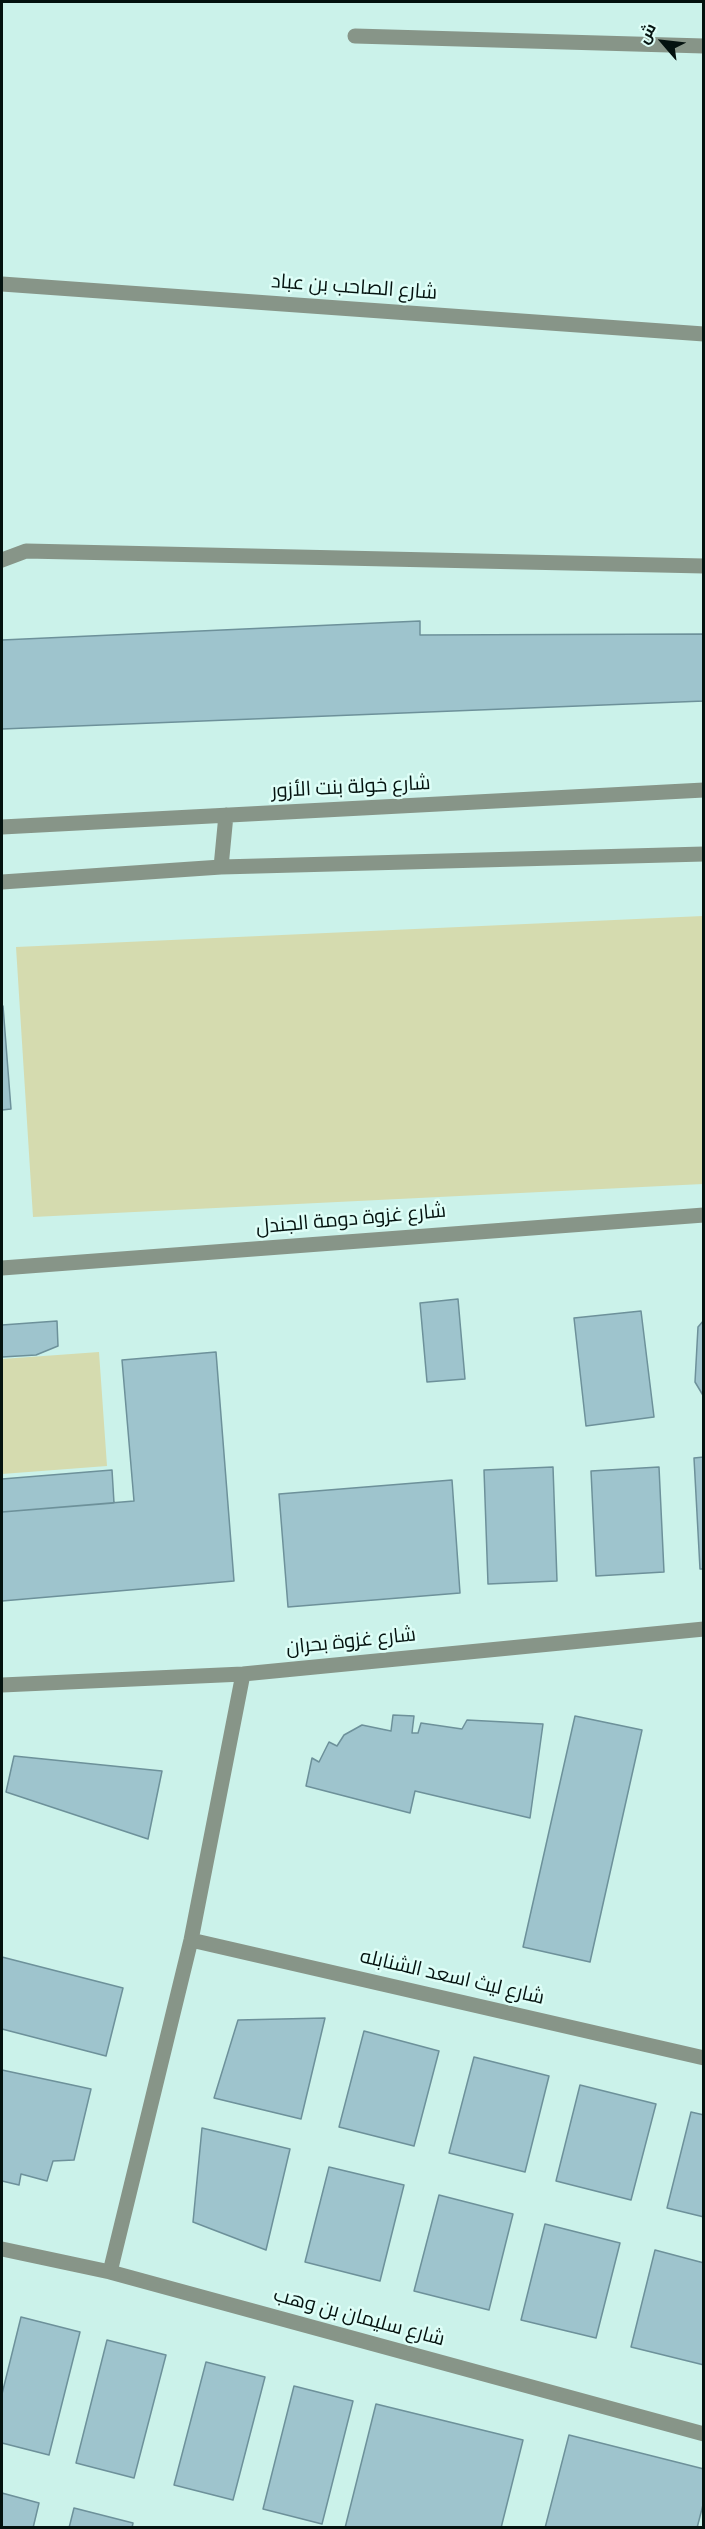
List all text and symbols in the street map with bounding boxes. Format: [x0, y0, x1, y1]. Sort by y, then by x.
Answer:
north arrow [633, 12, 693, 72]
text: ش [633, 20, 660, 47]
street label: شارع الصاحب بن عباد [270, 270, 438, 306]
street label: شارع خولة بنت الأزور [271, 772, 431, 804]
street label: شارع غزوة دومة الجندل [255, 1200, 447, 1240]
street label: شارع غزوة بحران [285, 1623, 417, 1661]
street label: شارع ليث اسعد الشنابله [357, 1945, 547, 2011]
street label: شارع سليمان بن وهب [271, 2284, 447, 2352]

